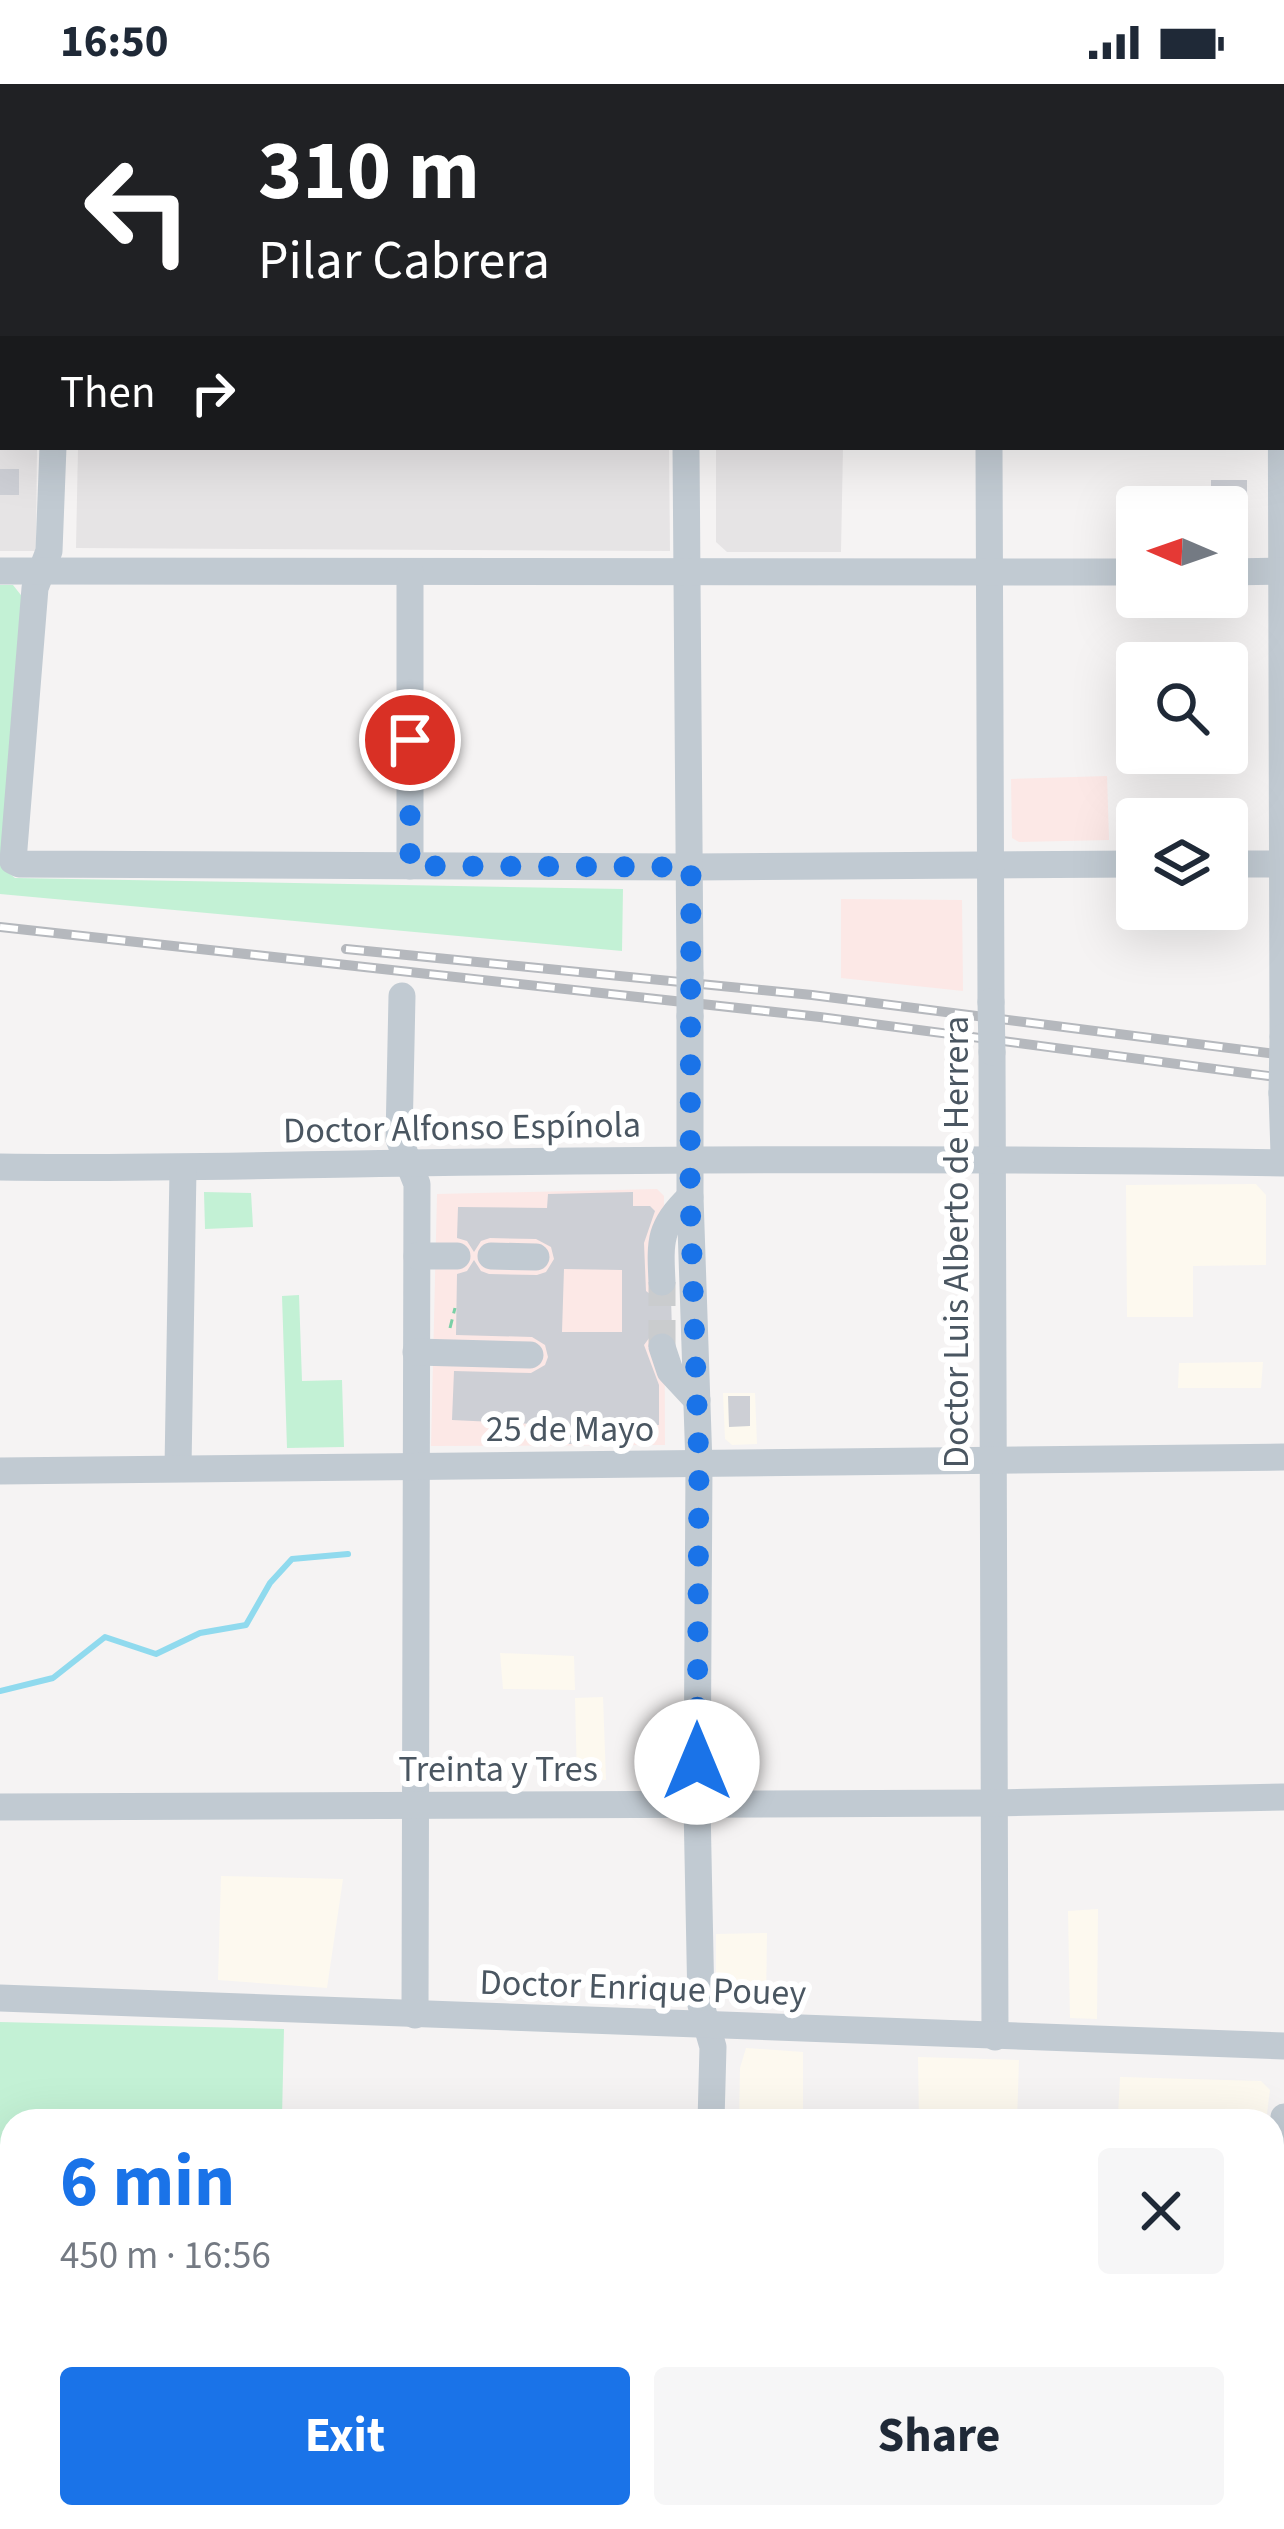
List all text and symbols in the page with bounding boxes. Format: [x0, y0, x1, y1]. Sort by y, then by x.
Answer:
text: 16:50 [60, 10, 169, 74]
text: 310 m [258, 112, 480, 232]
icon: left [60, 132, 216, 288]
text: Pilar Cabrera [258, 223, 550, 300]
icon: right [180, 360, 246, 426]
text: Then [60, 361, 156, 425]
north arrow [1116, 486, 1248, 618]
map controls [1116, 486, 1248, 930]
button: search [1116, 642, 1248, 774]
pin [359, 689, 461, 791]
icon: arrive [377, 707, 443, 773]
button: layers [1116, 798, 1248, 930]
street label: Doctor Luis Alberto de Herrera [931, 1016, 982, 1468]
street label: Doctor Alfonso Espínola [283, 1099, 641, 1157]
street label: 25 de Mayo [486, 1404, 654, 1455]
position arrow [634, 1699, 760, 1825]
street label: Treinta y Tres [398, 1744, 598, 1795]
street label: Doctor Enrique Pouey [479, 1957, 807, 2019]
text: 6 min [60, 2131, 235, 2234]
button: close [1098, 2148, 1224, 2274]
text: 450 m · 16:56 [60, 2228, 271, 2284]
button: Exit [60, 2367, 630, 2505]
button: Share [654, 2367, 1224, 2505]

